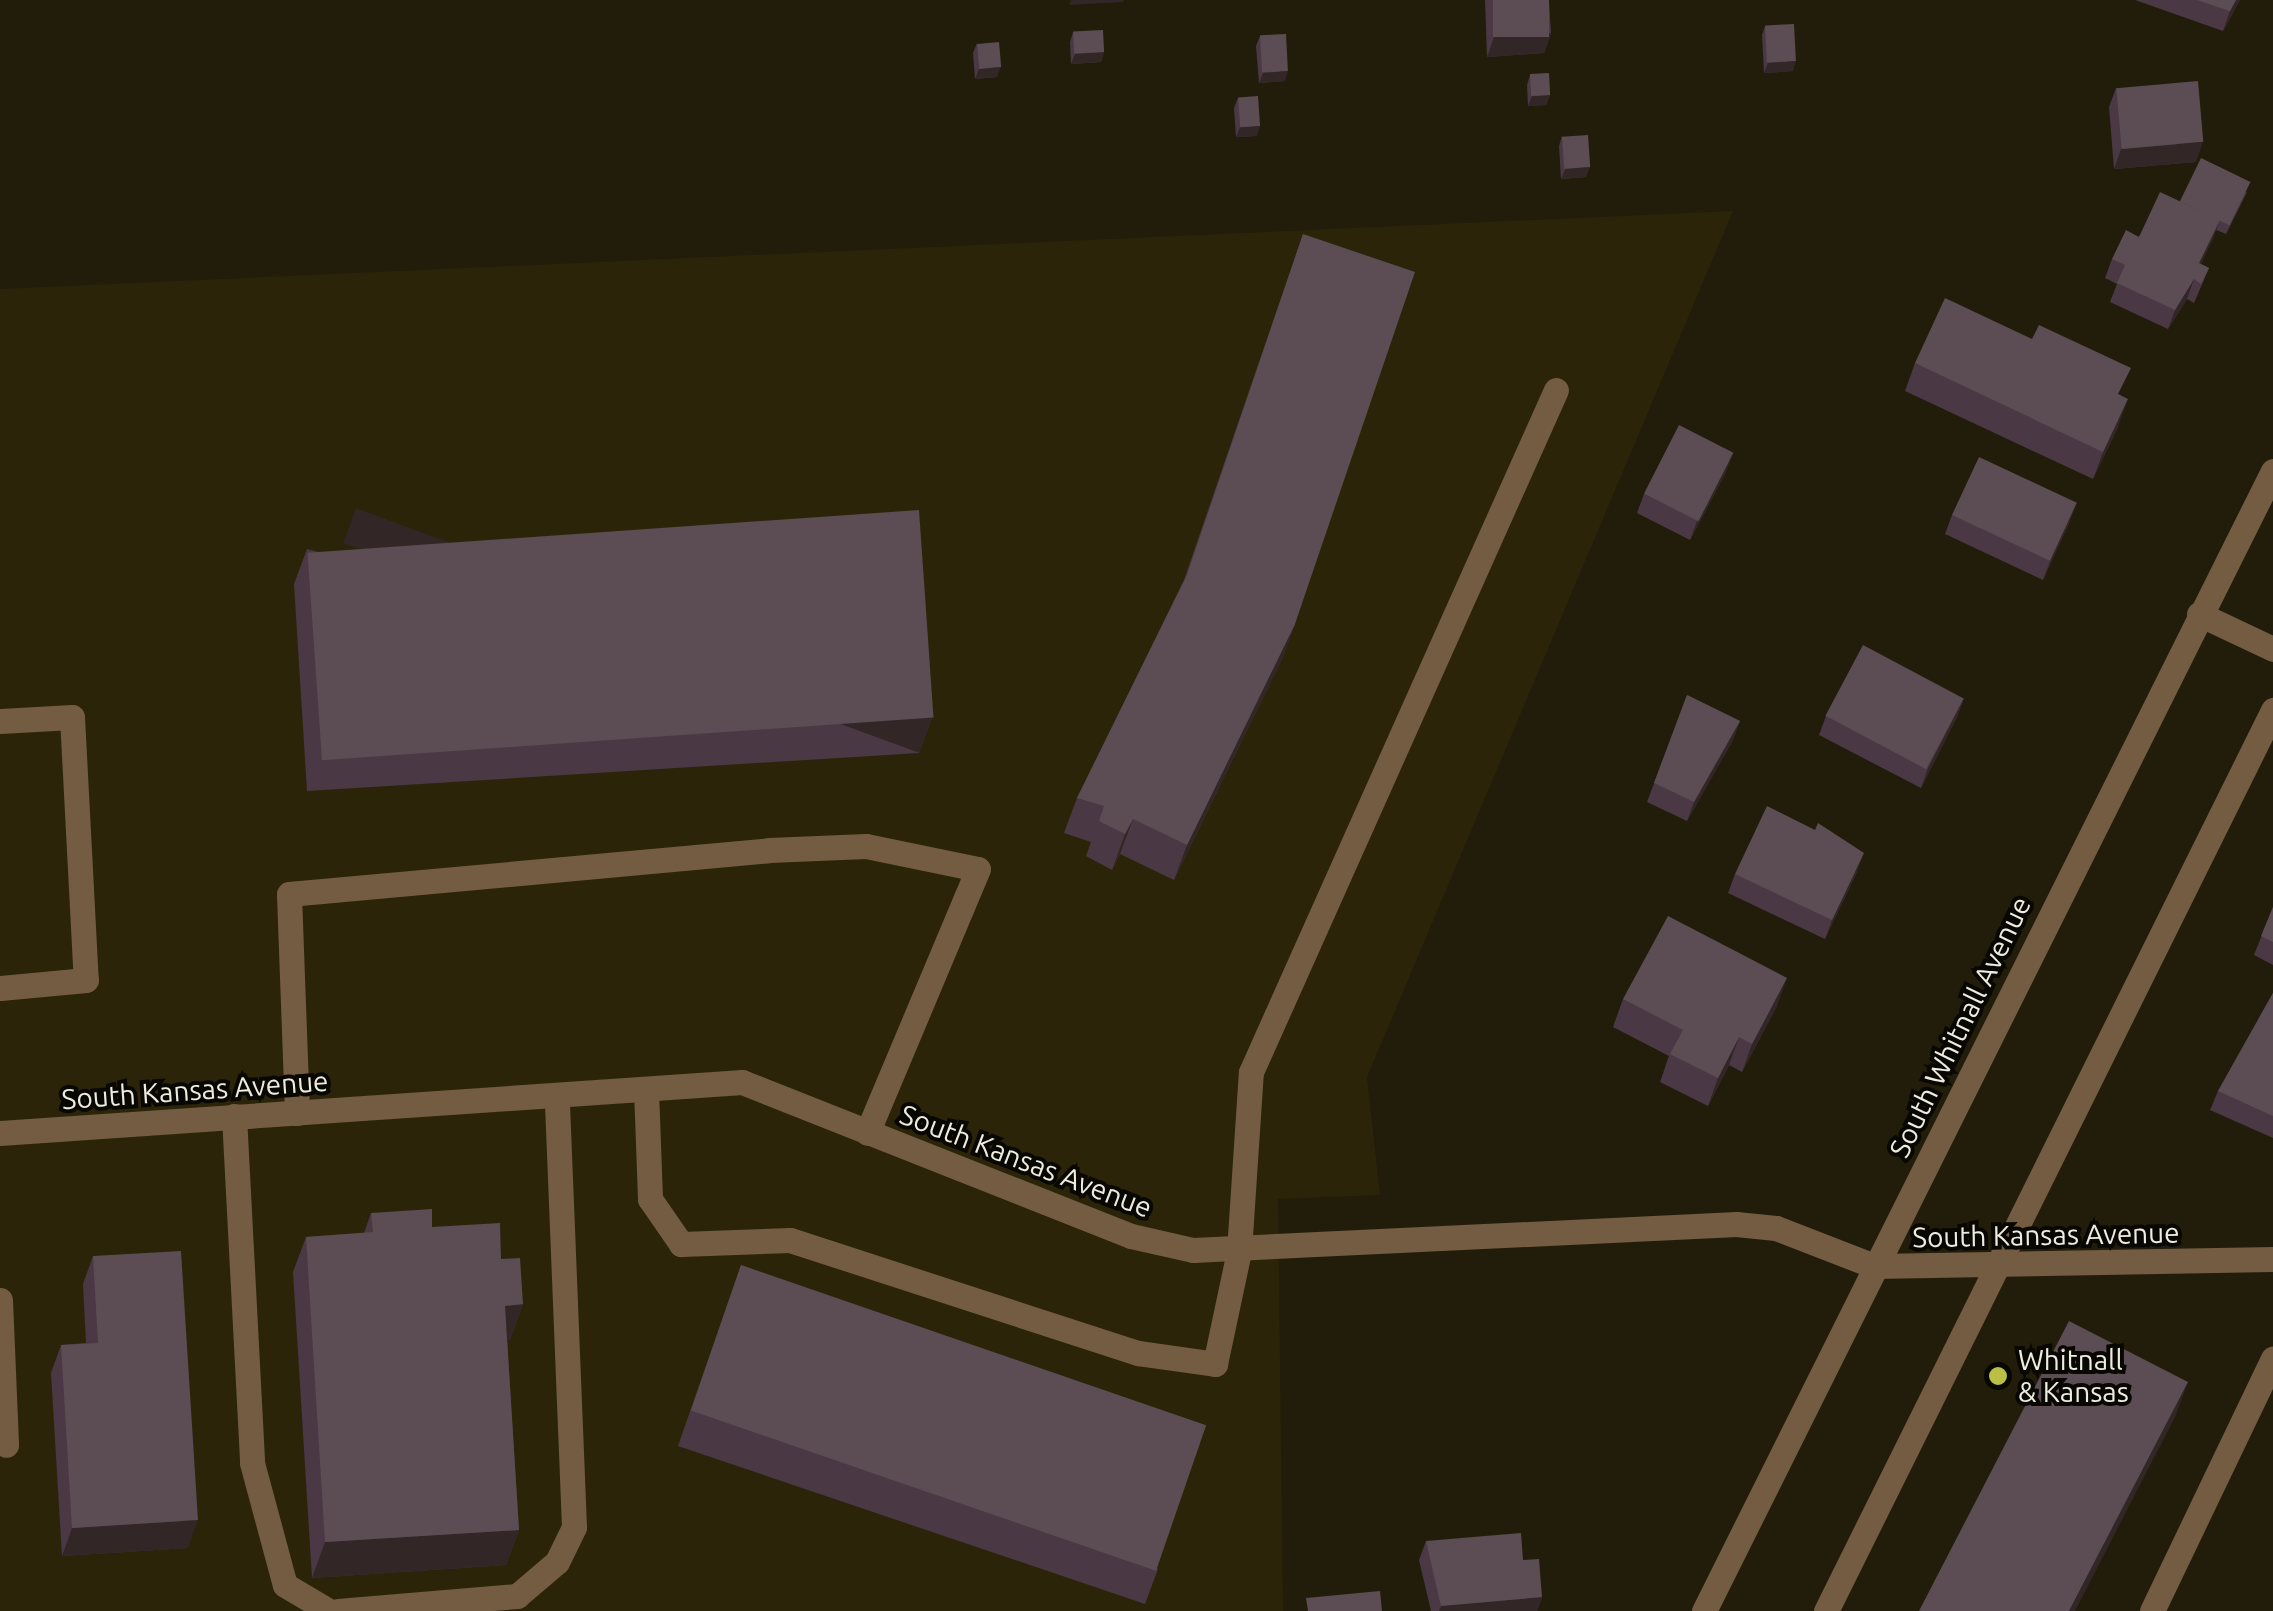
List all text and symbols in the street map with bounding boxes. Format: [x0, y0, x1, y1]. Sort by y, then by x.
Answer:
street label: South Whitnall Avenue [1882, 891, 2038, 1163]
street label: South Kansas Avenue [61, 1064, 329, 1116]
street label: South Kansas Avenue [895, 1097, 1157, 1225]
street label: South Kansas Avenue [1912, 1216, 2180, 1254]
place label: Whitnall & Kansas [2018, 1343, 2129, 1409]
marker: Whitnall & Kansas [1987, 1365, 2009, 1387]

